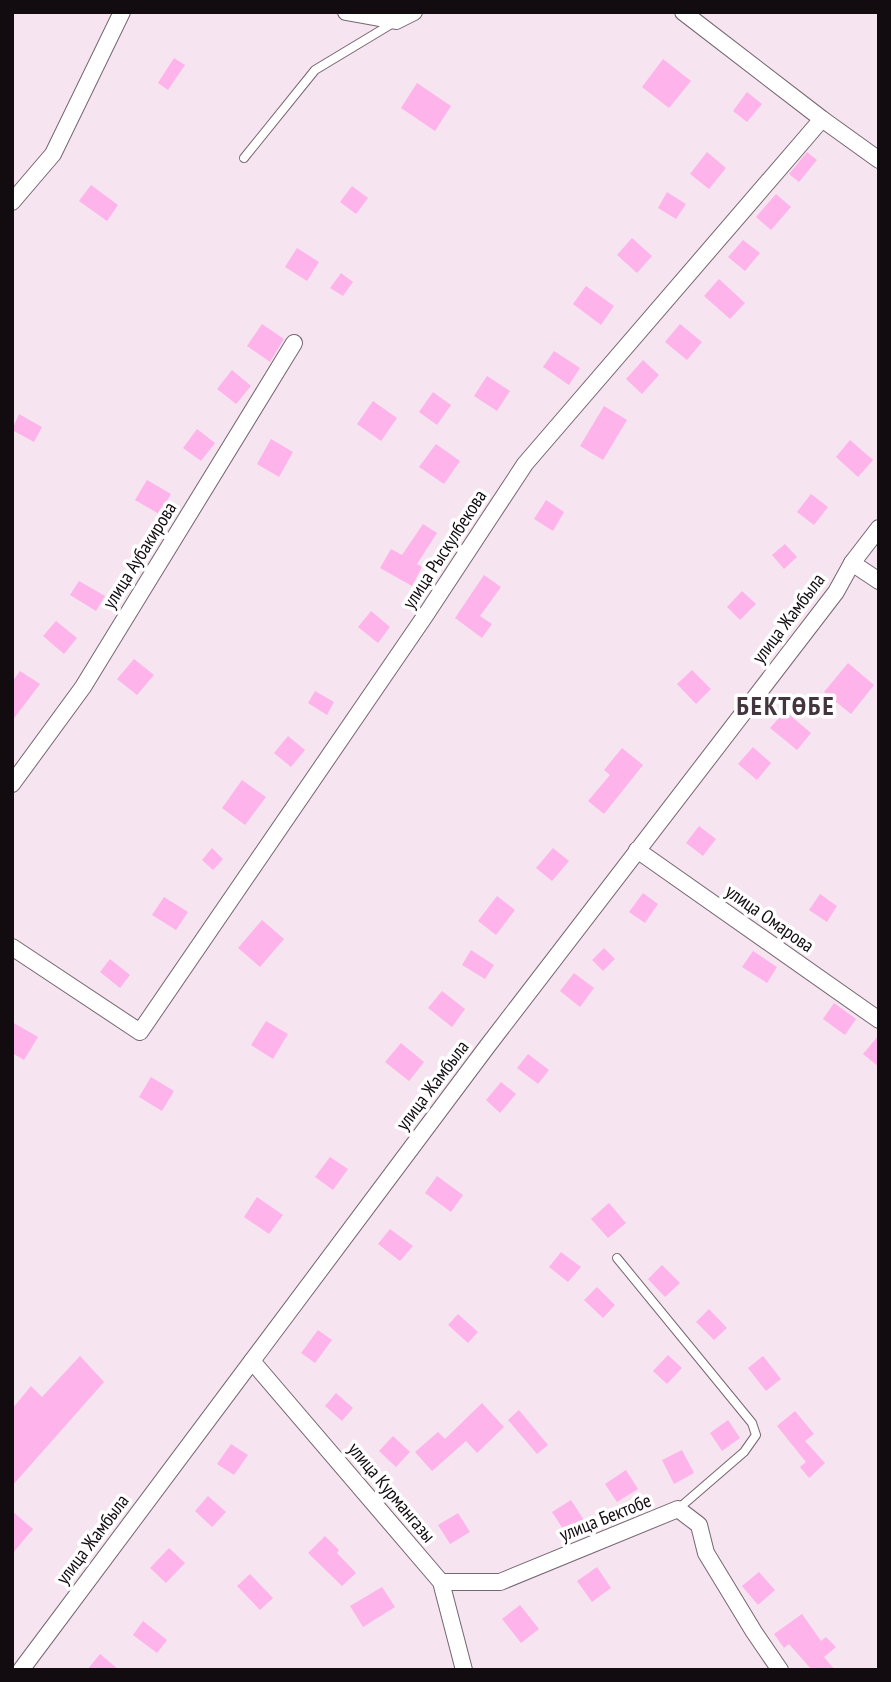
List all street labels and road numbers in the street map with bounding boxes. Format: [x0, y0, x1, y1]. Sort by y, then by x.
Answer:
street label: улица Рыскулбекова [397, 485, 491, 613]
street label: улица Аубакирова [97, 497, 181, 613]
street label: улица Жамбыла [746, 568, 830, 668]
street label: улица Омарова [721, 879, 819, 957]
street label: улица Жамбыла [390, 1035, 474, 1135]
street label: улица Курмангазы [343, 1437, 441, 1547]
street label: улица Бектобе [556, 1488, 654, 1546]
street label: улица Жамбыла [50, 1489, 134, 1589]

